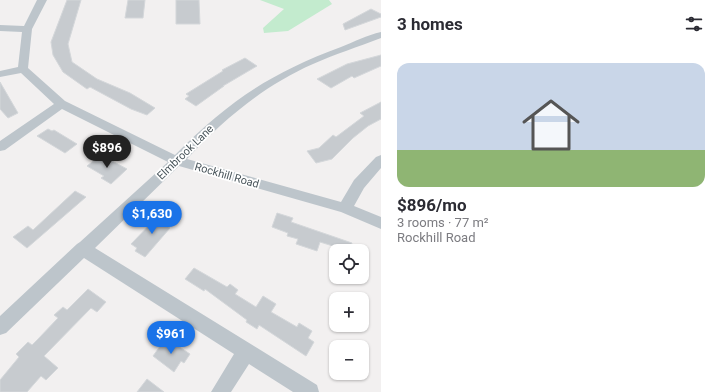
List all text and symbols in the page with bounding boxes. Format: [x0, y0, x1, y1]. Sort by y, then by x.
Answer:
icon: filters [683, 13, 705, 35]
text: 3 homes [397, 14, 463, 34]
icon: home [515, 89, 587, 161]
street label: Elmbrook Lane [155, 122, 216, 182]
pin: $896 [83, 135, 131, 169]
text: $896 [92, 140, 122, 155]
street label: Rockhill Road [193, 160, 261, 191]
text: $896/mo [397, 195, 467, 215]
pin: $1,630 [119, 201, 185, 235]
text: $1,630 [132, 206, 172, 221]
text: 3 rooms · 77 m² [397, 215, 489, 230]
text: Rockhill Road [397, 230, 476, 245]
map controls [329, 244, 369, 380]
button: locate [329, 244, 369, 284]
button: + [329, 292, 369, 332]
pin: $961 [147, 321, 195, 355]
text: $961 [156, 326, 186, 341]
button: − [329, 340, 369, 380]

